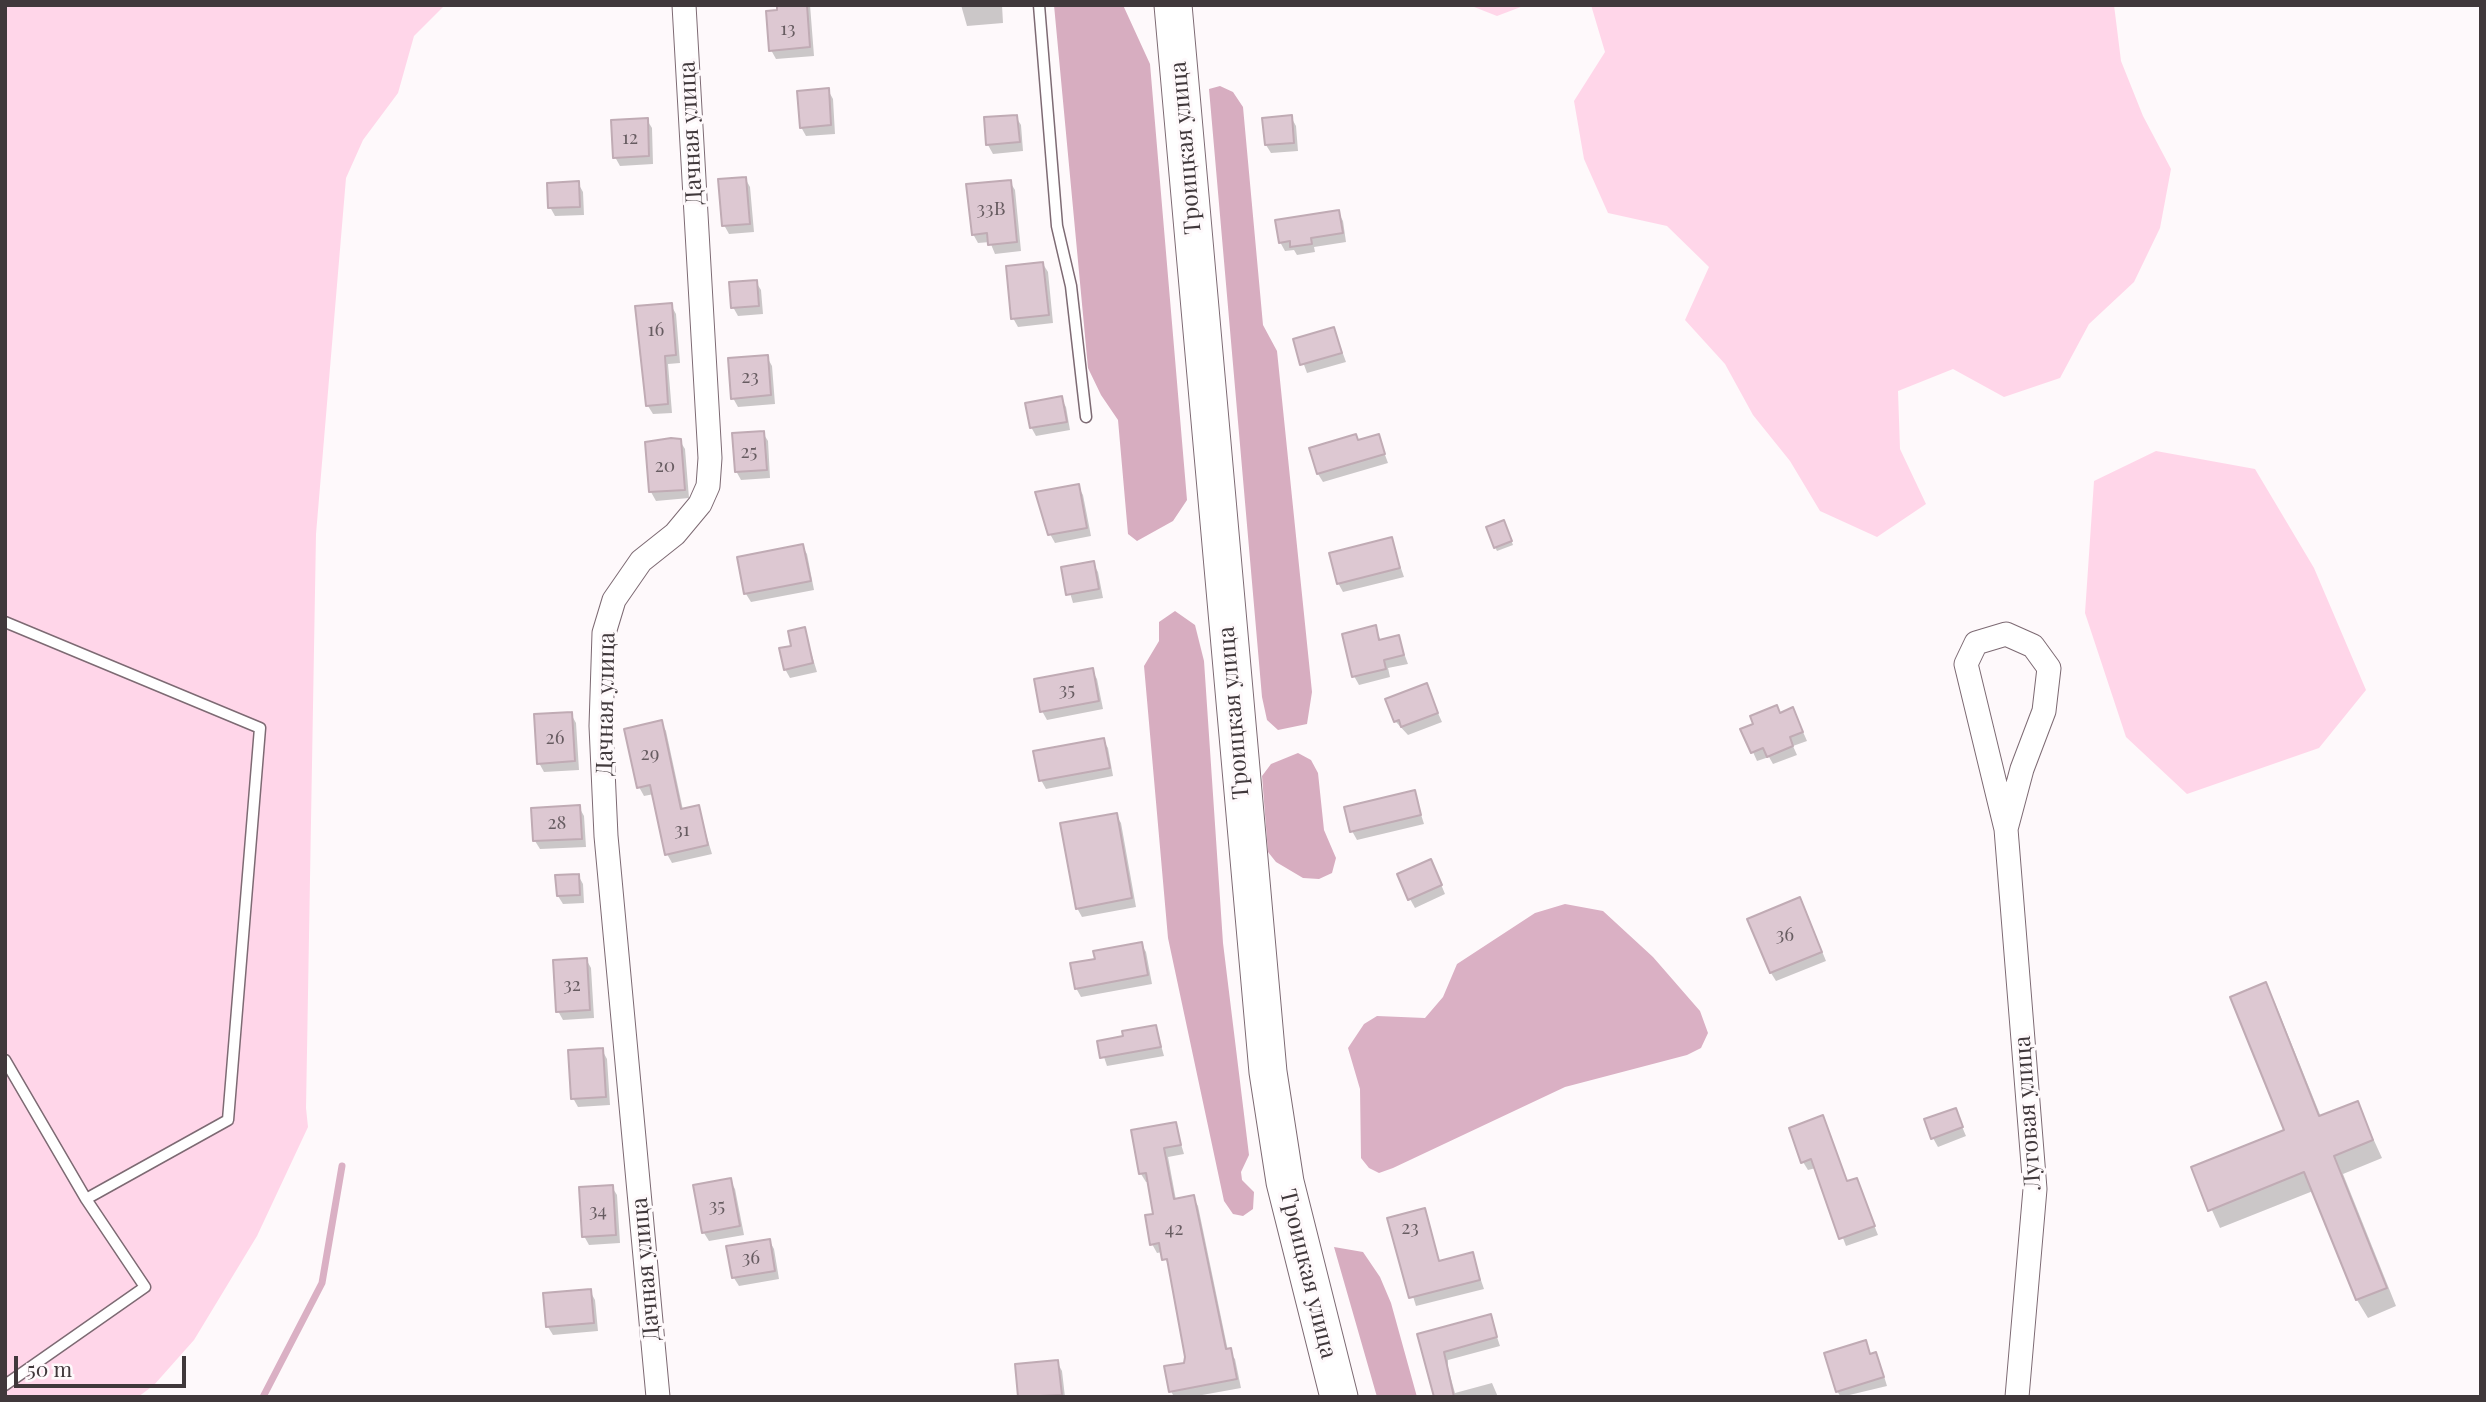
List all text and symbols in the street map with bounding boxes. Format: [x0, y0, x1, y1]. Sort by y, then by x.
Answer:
house number: 13 [780, 18, 796, 40]
street label: Дачная улица [673, 60, 709, 206]
street label: Троицкая улица [1165, 60, 1207, 236]
house number: 12 [622, 127, 638, 149]
house number: 33В [977, 198, 1005, 220]
house number: 16 [648, 319, 664, 341]
house number: 23 [741, 366, 759, 388]
house number: 25 [741, 441, 757, 463]
house number: 20 [655, 455, 675, 477]
street label: Троицкая улица [1213, 625, 1255, 801]
street label: Дачная улица [591, 632, 621, 776]
house number: 35 [1059, 679, 1075, 701]
house number: 26 [546, 727, 564, 749]
house number: 29 [641, 743, 659, 765]
house number: 28 [548, 812, 566, 834]
house number: 31 [674, 819, 690, 841]
house number: 36 [1776, 924, 1794, 946]
house number: 32 [563, 974, 581, 996]
street label: Луговая улица [2009, 1035, 2047, 1191]
street label: Троицкая улица [1274, 1186, 1342, 1362]
house number: 35 [709, 1195, 725, 1217]
street label: Дачная улица [626, 1196, 666, 1342]
house number: 34 [589, 1200, 607, 1222]
house number: 23 [1401, 1217, 1419, 1239]
house number: 42 [1165, 1218, 1183, 1240]
house number: 36 [742, 1247, 760, 1269]
scale bar [18, 1342, 189, 1386]
text: 50 m [27, 1354, 72, 1382]

